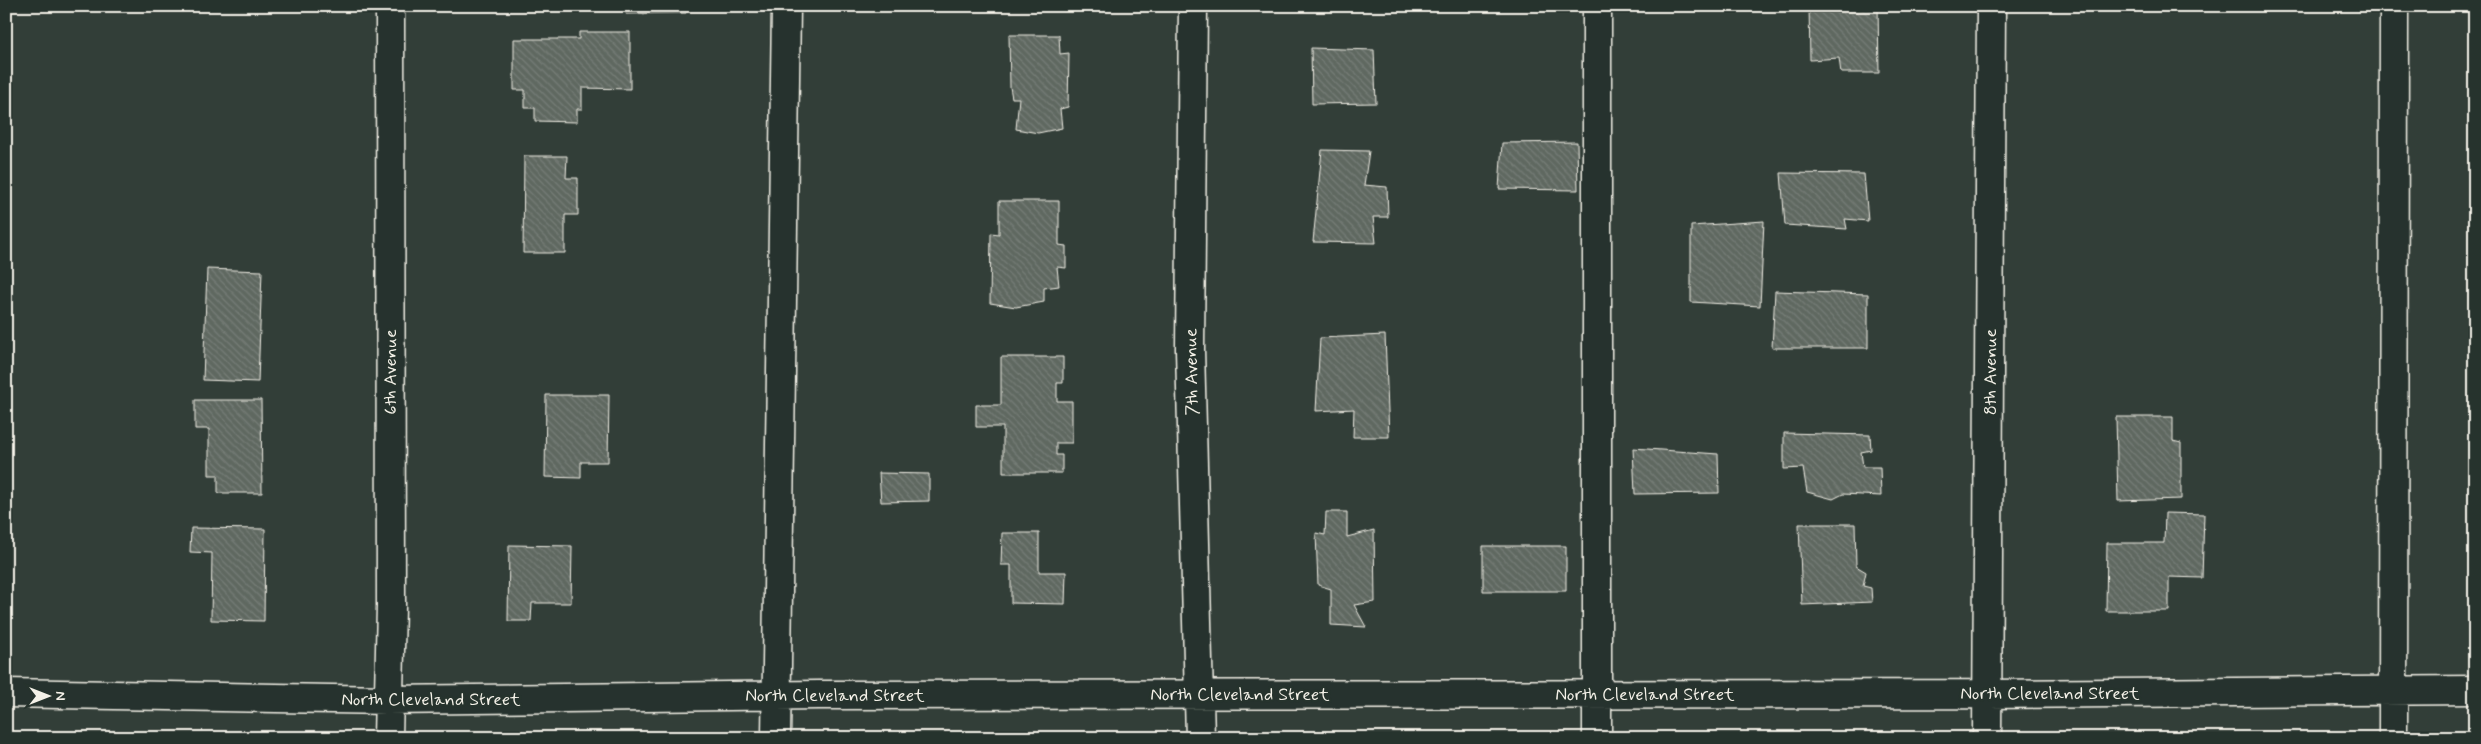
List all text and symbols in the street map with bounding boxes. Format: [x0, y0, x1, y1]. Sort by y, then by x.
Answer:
street label: 7th Avenue [1179, 328, 1205, 416]
street label: 6th Avenue [379, 329, 403, 415]
street label: 8th Avenue [1979, 329, 2003, 415]
north arrow [22, 672, 72, 722]
street label: North Cleveland Street [1960, 682, 2140, 706]
street label: North Cleveland Street [1150, 683, 1330, 707]
street label: North Cleveland Street [1555, 683, 1735, 707]
street label: North Cleveland Street [745, 684, 925, 708]
street label: North Cleveland Street [341, 688, 521, 712]
text: N [51, 691, 69, 701]

